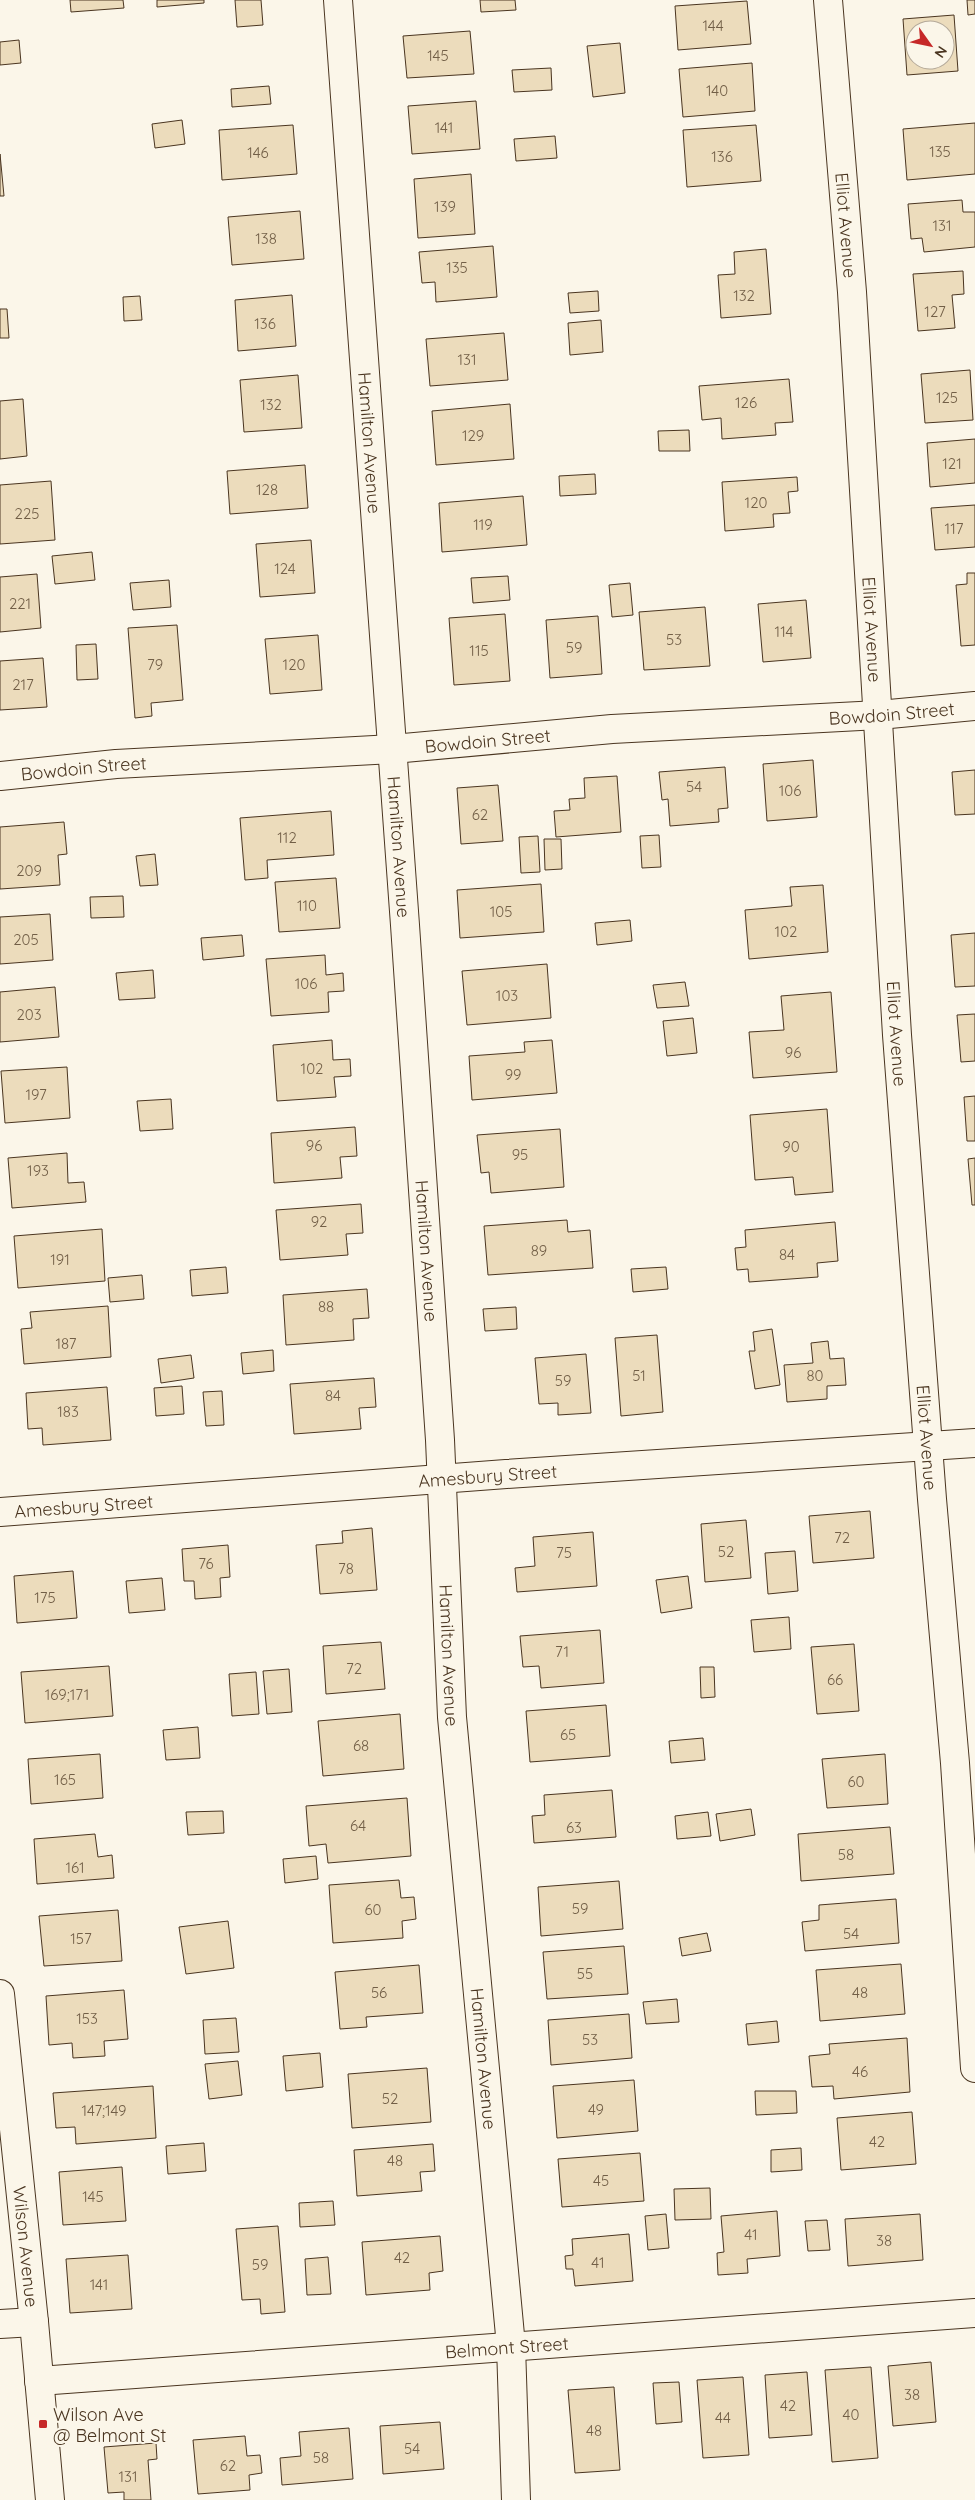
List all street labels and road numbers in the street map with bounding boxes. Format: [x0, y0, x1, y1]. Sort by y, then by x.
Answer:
street label: Elliot Avenue [831, 172, 862, 279]
street label: Hamilton Avenue [353, 371, 387, 515]
street label: Elliot Avenue [858, 576, 887, 683]
street label: Bowdoin Street [828, 696, 956, 729]
street label: Bowdoin Street [424, 723, 552, 758]
street label: Bowdoin Street [20, 751, 147, 785]
street label: Hamilton Avenue [383, 775, 416, 918]
street label: Elliot Avenue [882, 980, 912, 1087]
street label: Hamilton Avenue [411, 1179, 443, 1322]
street label: Elliot Avenue [912, 1384, 943, 1491]
street label: Amesbury Street [417, 1459, 558, 1492]
street label: Amesbury Street [13, 1489, 154, 1522]
street label: Hamilton Avenue [435, 1584, 464, 1727]
street label: Hamilton Avenue [466, 1987, 502, 2130]
street label: Wilson Avenue [8, 2185, 44, 2308]
street label: Belmont Street [444, 2331, 569, 2363]

